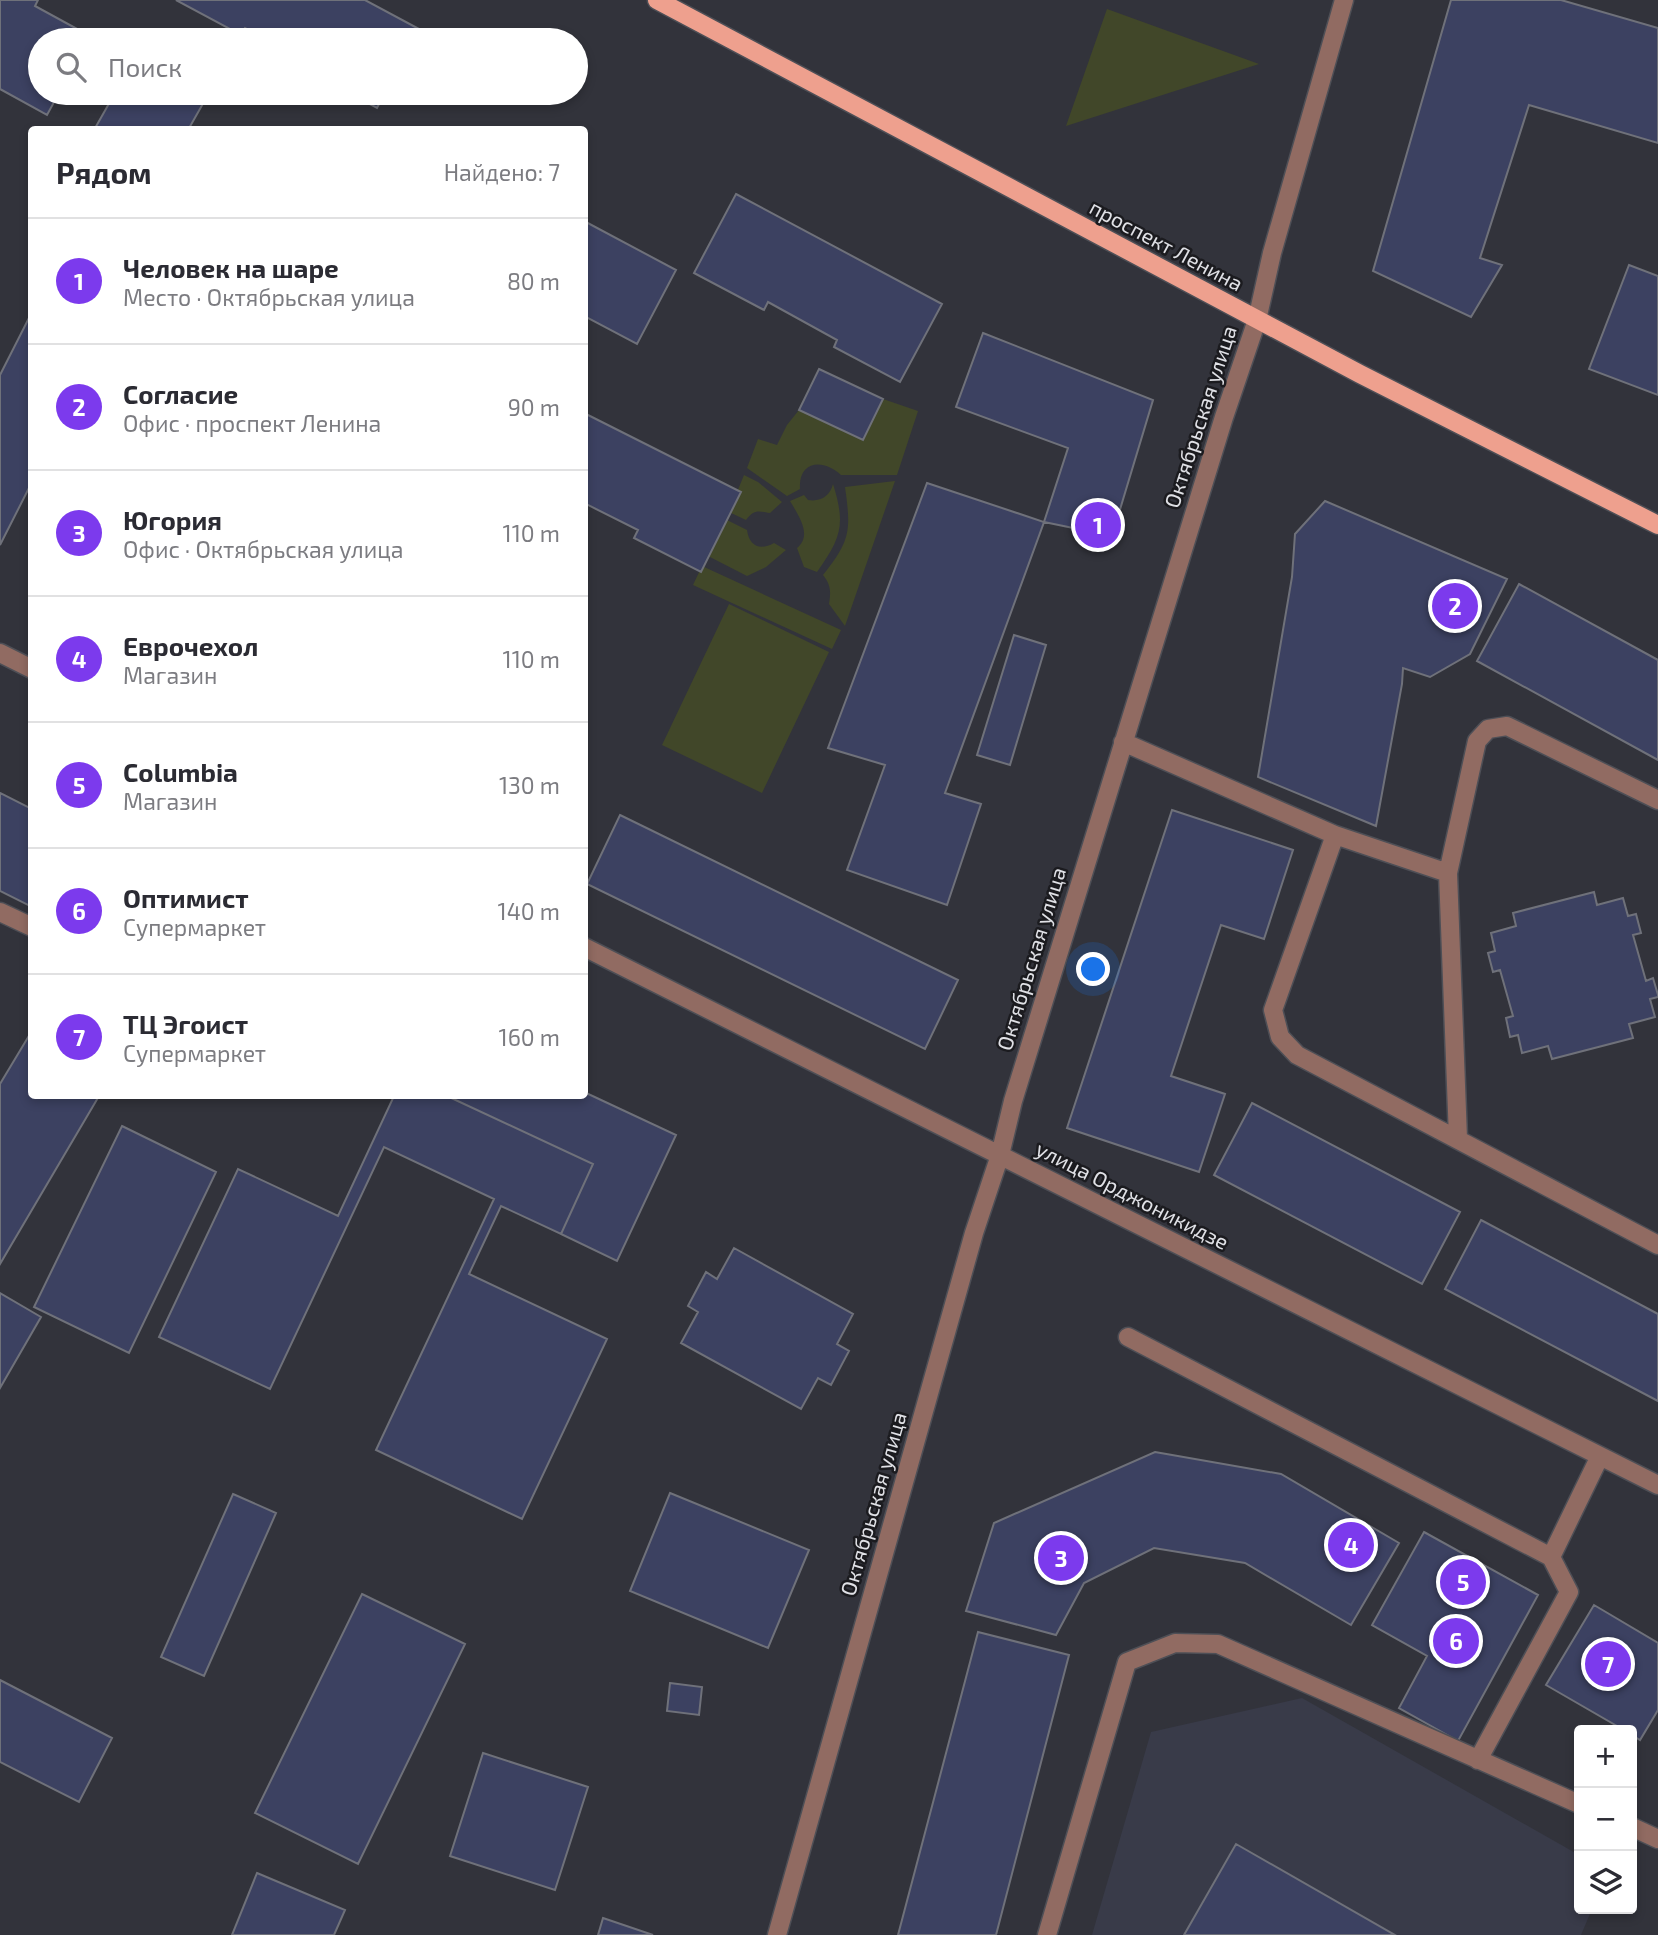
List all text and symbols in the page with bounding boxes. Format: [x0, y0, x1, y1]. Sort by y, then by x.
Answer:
search box [28, 28, 588, 105]
icon: search [52, 48, 90, 86]
text: Поиск [108, 51, 182, 82]
text: Рядом [56, 154, 152, 190]
text: Найдено: 7 [444, 158, 560, 186]
street label: проспект Ленина [1086, 194, 1247, 296]
text: Человек на шаре [123, 252, 339, 283]
text: 1 [74, 267, 84, 295]
text: 80 m [507, 267, 560, 295]
text: Место · Октябрьская улица [123, 283, 415, 311]
street label: Октябрьская улица [1158, 322, 1242, 511]
text: Согласие [123, 378, 238, 409]
text: 2 [72, 393, 86, 421]
text: 90 m [508, 393, 560, 421]
text: Офис · проспект Ленина [123, 409, 381, 437]
pin: 1 [1075, 499, 1121, 551]
text: Югория [123, 504, 222, 535]
text: 3 [72, 519, 86, 547]
text: 110 m [503, 519, 560, 547]
text: Офис · Октябрьская улица [123, 535, 404, 563]
pin: 2 [1432, 580, 1478, 632]
text: Еврочехол [123, 630, 258, 661]
text: 4 [72, 645, 86, 673]
text: 110 m [503, 645, 560, 673]
text: Магазин [123, 661, 217, 689]
text: Columbia [123, 756, 238, 787]
text: 5 [73, 771, 85, 799]
text: 130 m [499, 771, 560, 799]
text: Магазин [123, 787, 217, 815]
street label: Октябрьская улица [991, 864, 1071, 1053]
text: Оптимист [123, 882, 249, 913]
text: 6 [72, 897, 86, 925]
text: 140 m [498, 897, 560, 925]
text: Супермаркет [123, 913, 266, 941]
your location [1076, 952, 1110, 986]
text: ТЦ Эгоист [123, 1008, 248, 1039]
text: 7 [73, 1023, 85, 1051]
text: 160 m [499, 1023, 560, 1051]
text: Супермаркет [123, 1039, 266, 1067]
street label: улица Орджоникидзе [1032, 1135, 1233, 1255]
street label: Октябрьская улица [834, 1409, 912, 1599]
pin: 4 [1328, 1519, 1374, 1571]
pin: 3 [1038, 1532, 1084, 1584]
pin: 5 [1440, 1556, 1486, 1608]
pin: 6 [1433, 1615, 1479, 1667]
pin: 7 [1585, 1638, 1631, 1690]
map controls [1574, 1725, 1637, 1914]
button: + [1574, 1725, 1637, 1788]
button: − [1574, 1788, 1637, 1851]
button: layers [1574, 1851, 1637, 1914]

